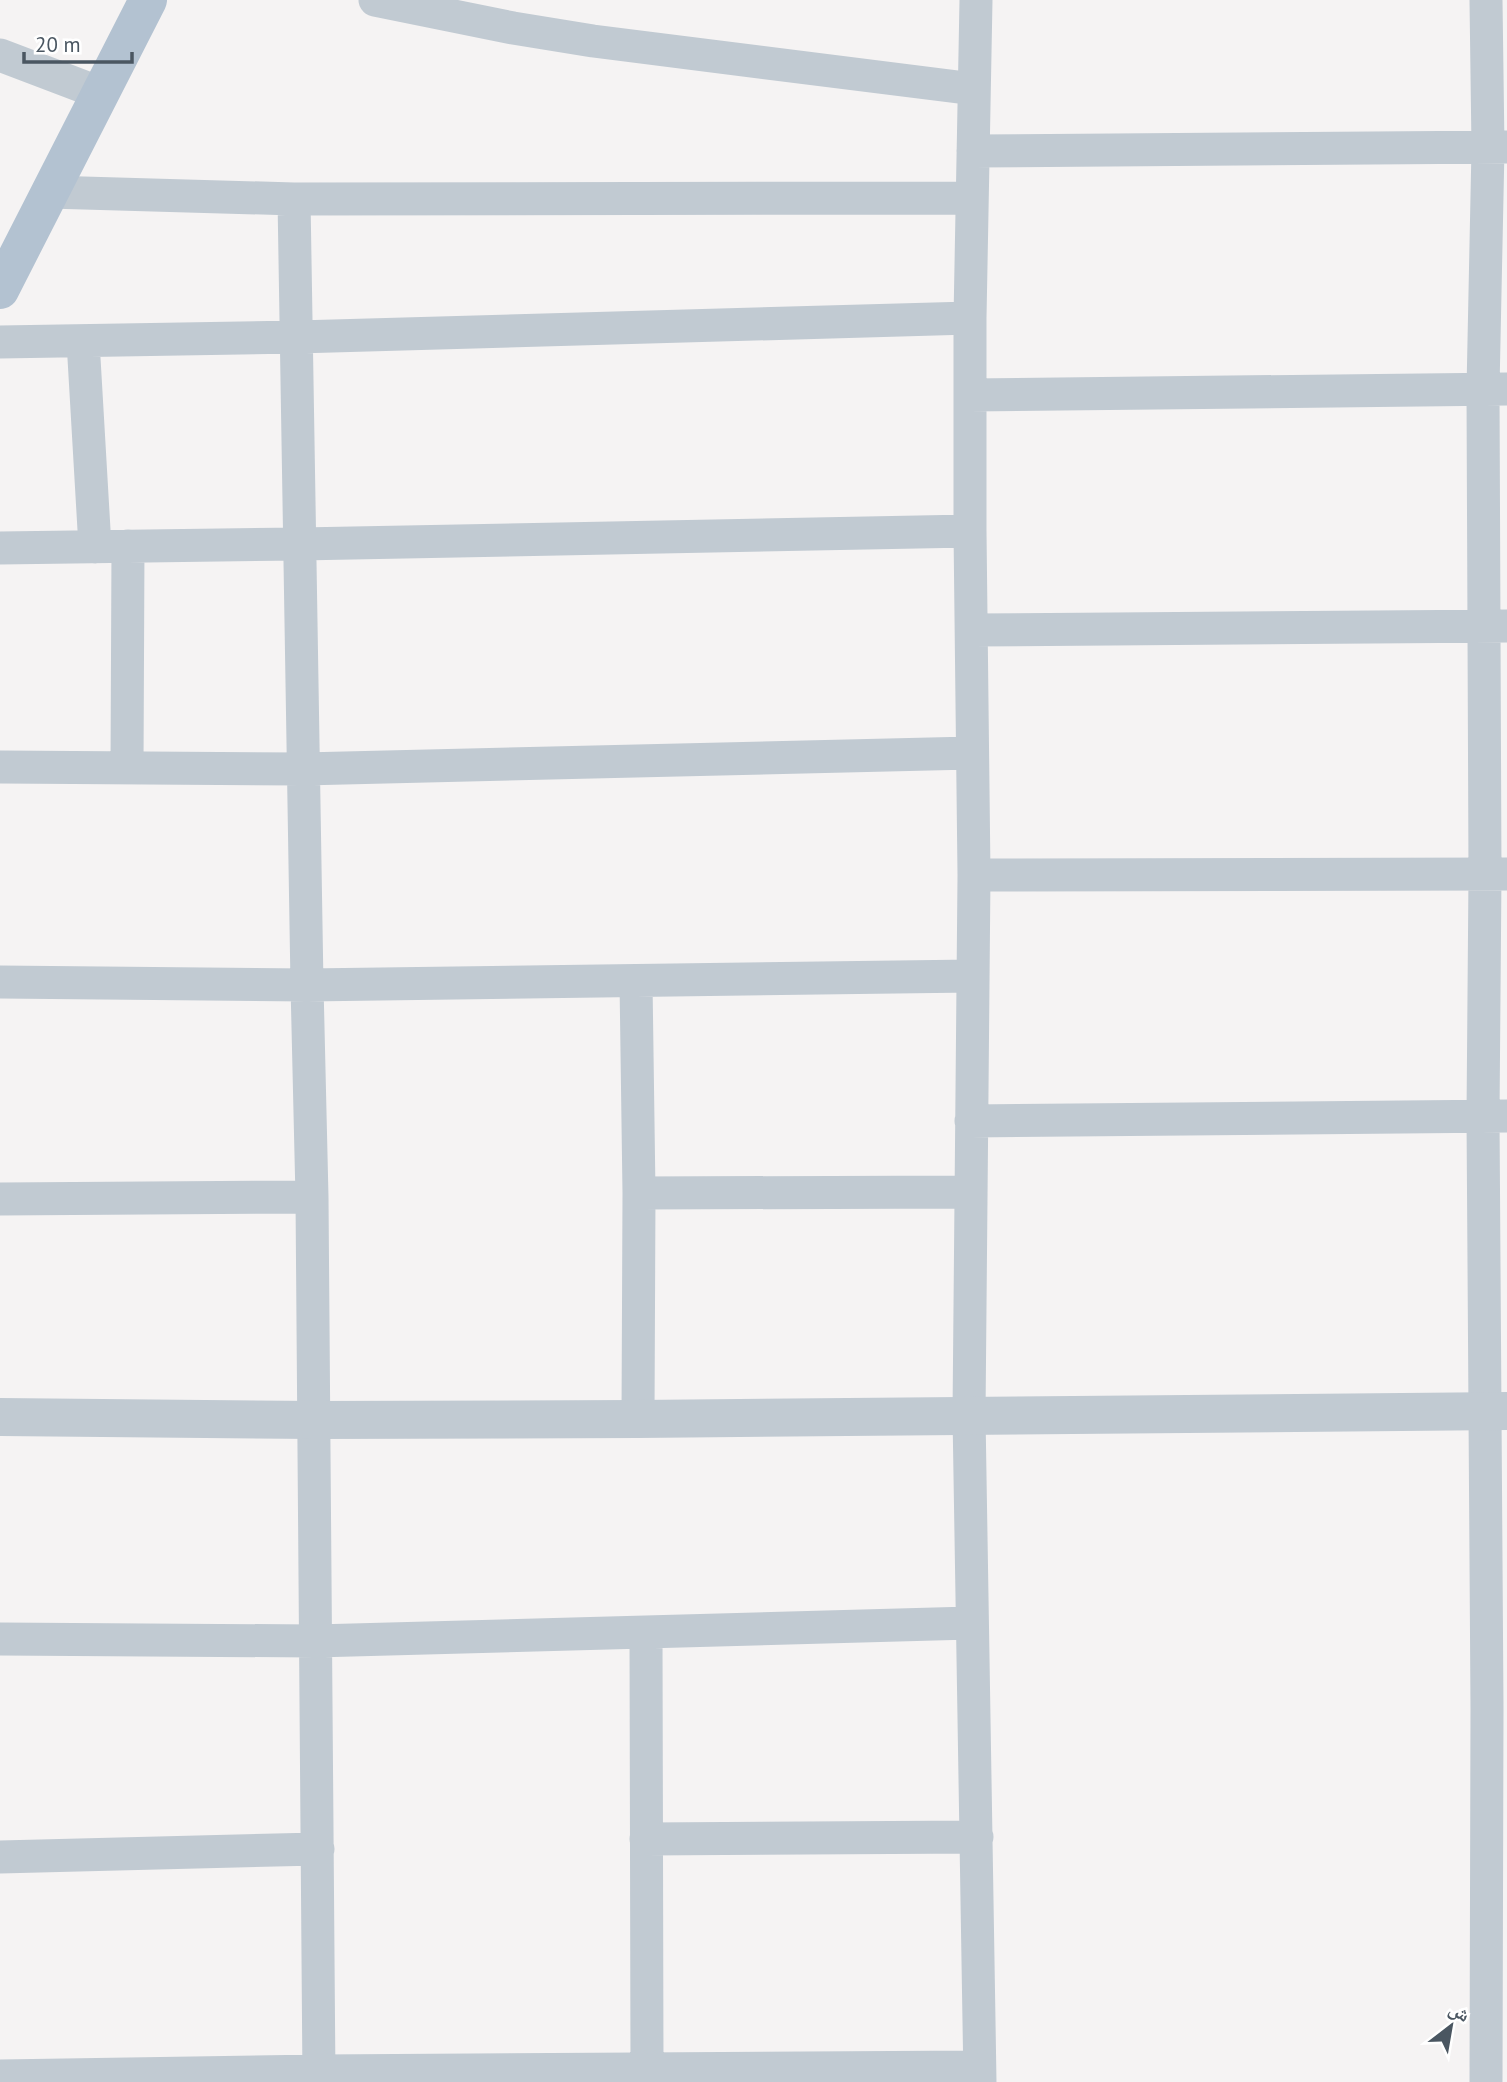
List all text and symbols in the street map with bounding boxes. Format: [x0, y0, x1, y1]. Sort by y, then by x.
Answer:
scale bar [24, 21, 133, 65]
text: 20 m [35, 31, 81, 58]
north arrow [1416, 1991, 1486, 2061]
text: ش [1445, 1996, 1475, 2027]

